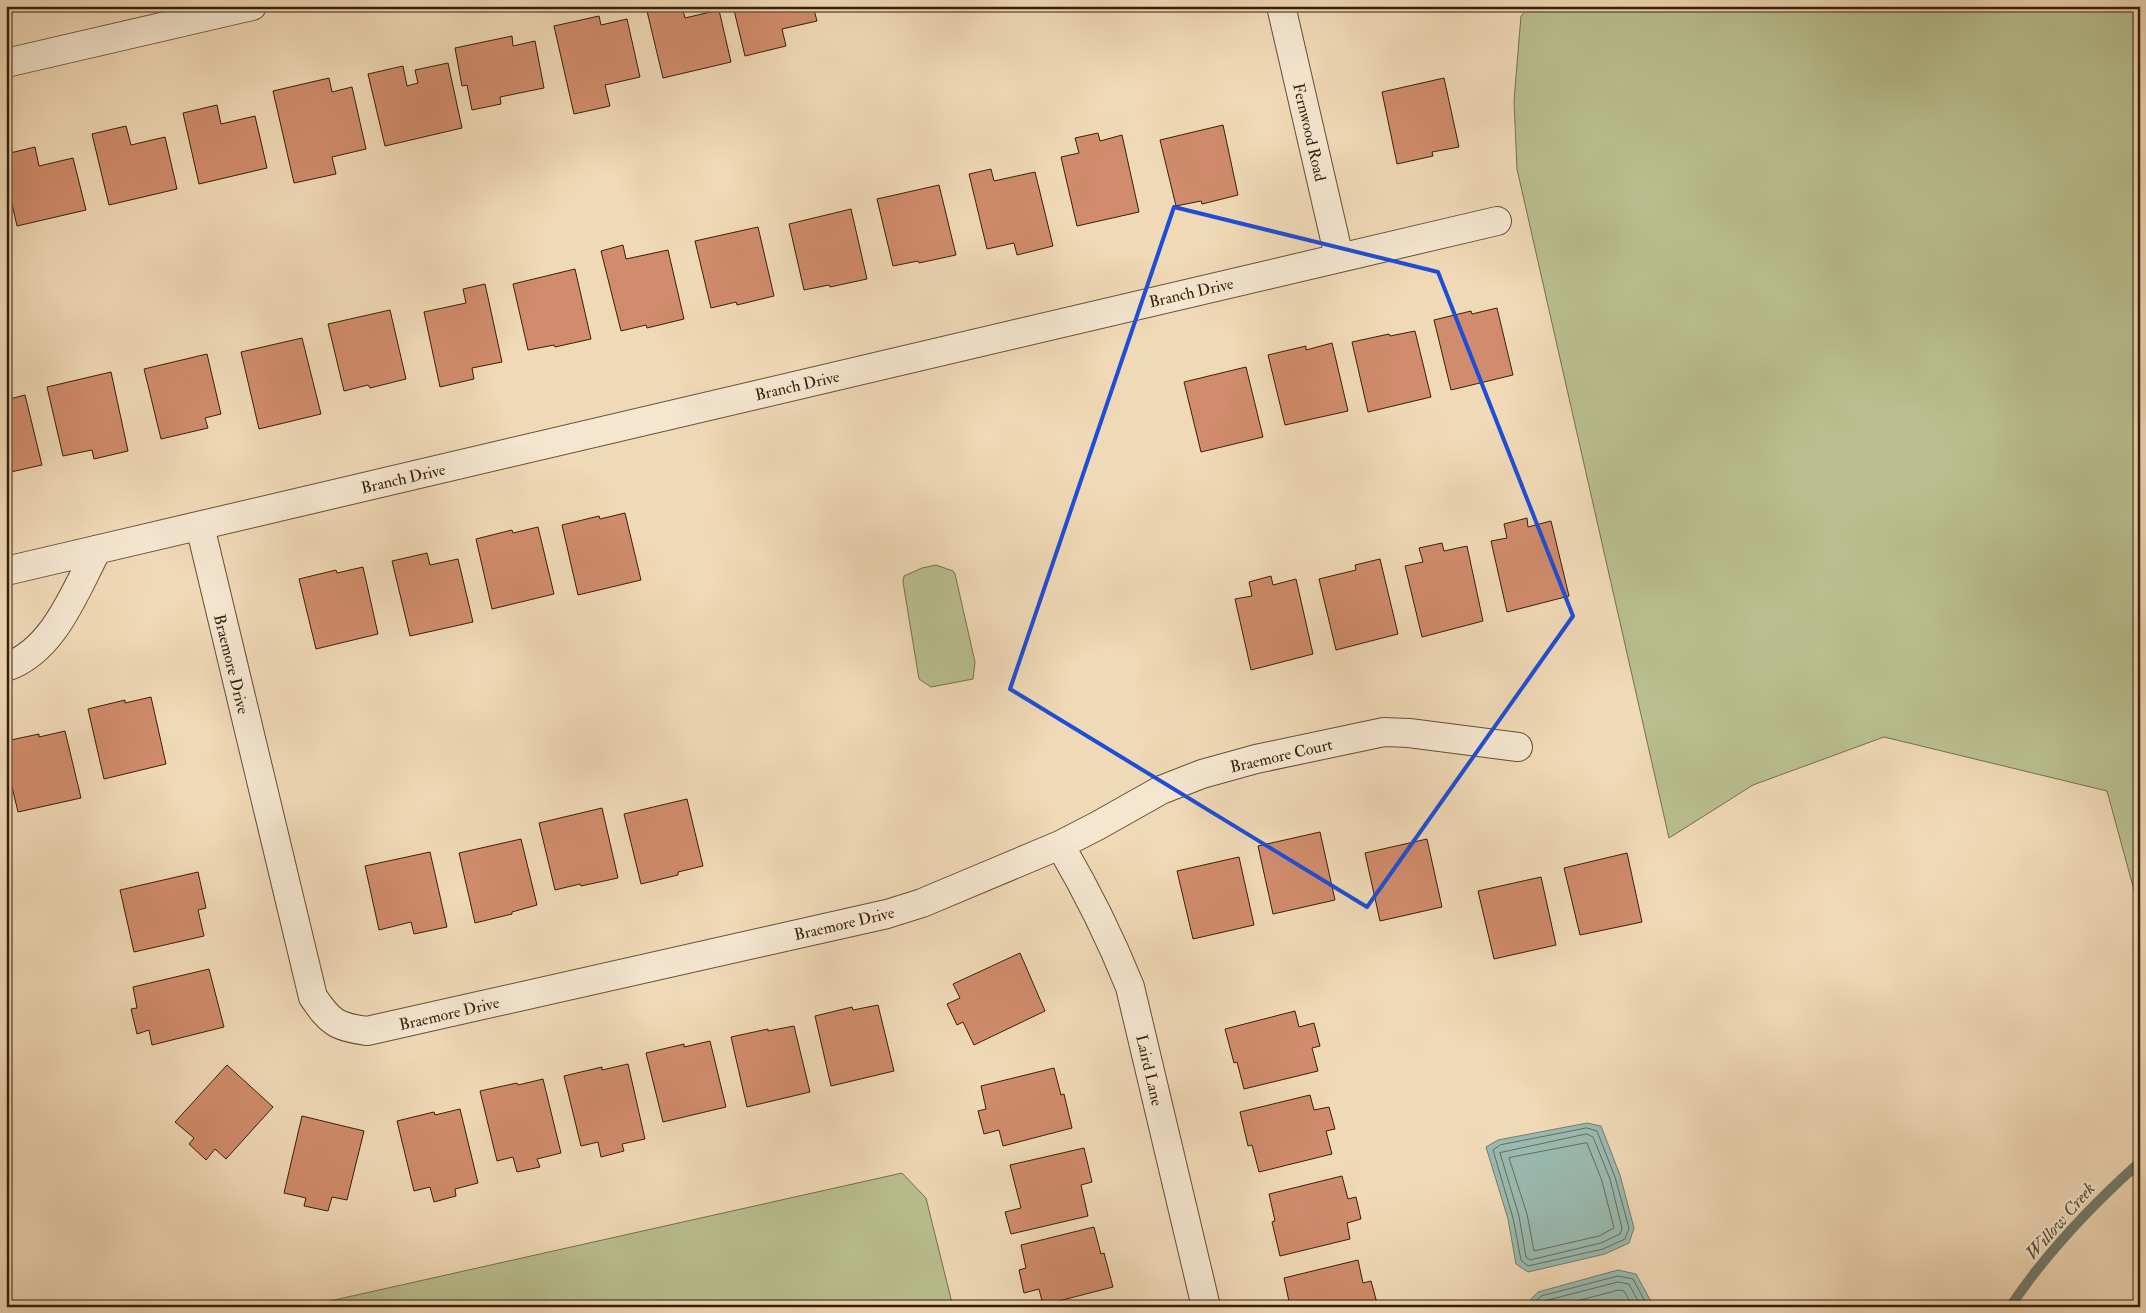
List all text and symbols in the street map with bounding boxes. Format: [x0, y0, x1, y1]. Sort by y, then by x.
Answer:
street label: Fernwood Road [1288, 81, 1330, 183]
street label: Branch Drive [1147, 273, 1236, 312]
street label: Branch Drive [753, 366, 842, 405]
street label: Branch Drive [359, 459, 448, 498]
street label: Braemore Drive [209, 612, 253, 717]
street label: Braemore Court [1228, 734, 1334, 777]
street label: Braemore Drive [792, 903, 897, 945]
street label: Braemore Drive [397, 993, 502, 1035]
street label: Laird Lane [1131, 1033, 1167, 1108]
water label: Willow Creek [2020, 1178, 2100, 1265]

